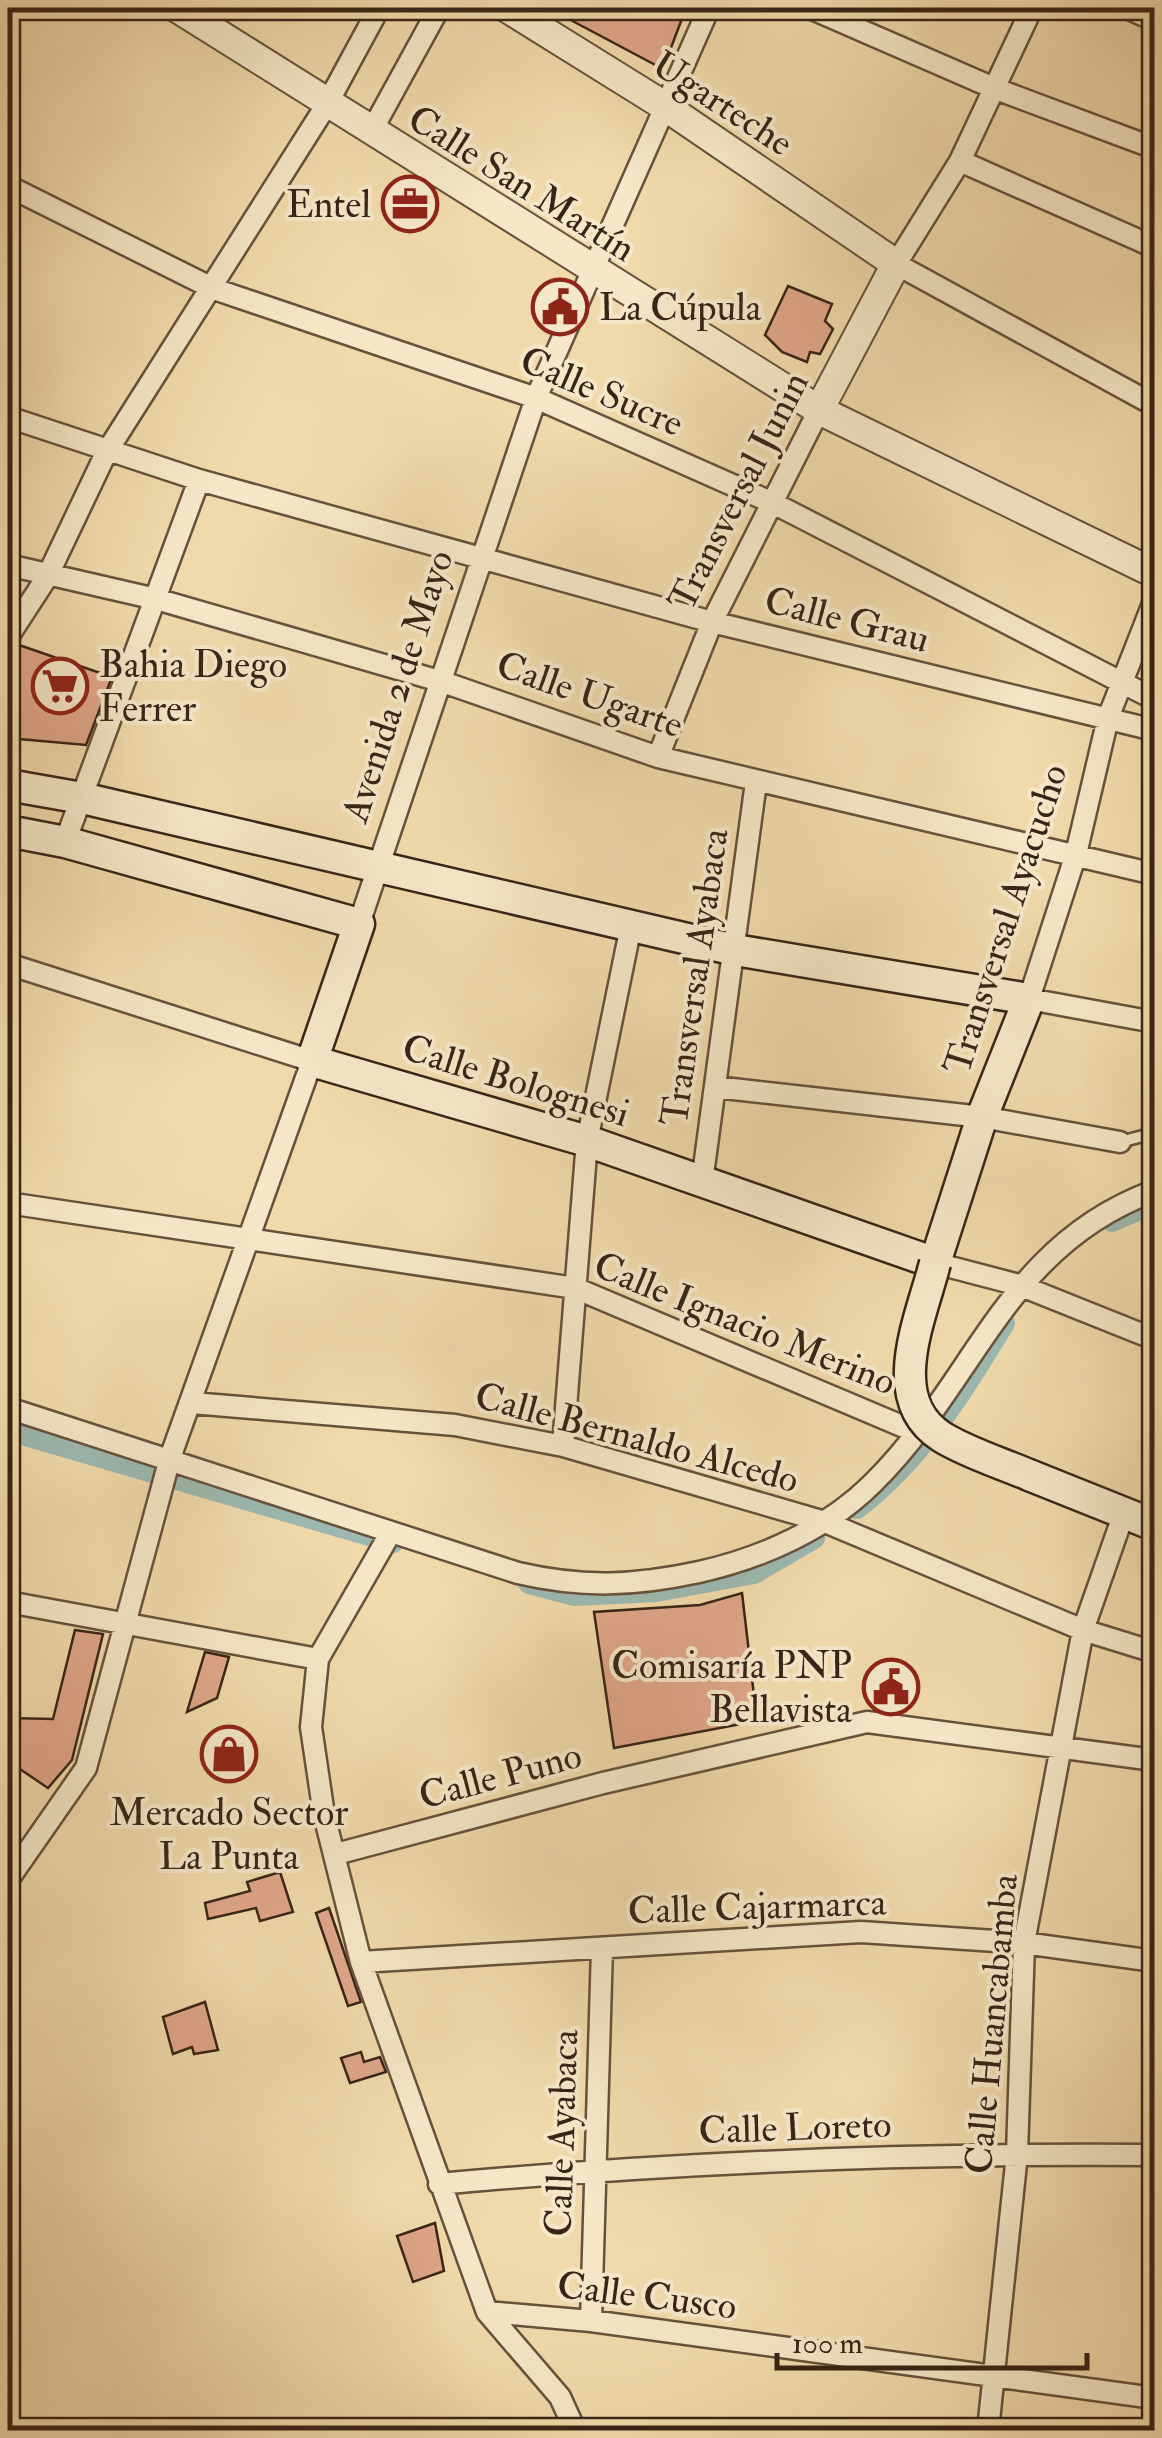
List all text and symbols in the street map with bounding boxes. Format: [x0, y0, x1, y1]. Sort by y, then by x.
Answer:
street label: Ugarteche [643, 41, 802, 167]
street label: Calle San Martín [399, 95, 644, 273]
office icon: Entel [380, 174, 440, 234]
place label: Entel [286, 181, 371, 229]
public building icon: La Cúpula [530, 277, 590, 337]
place label: La Cúpula [599, 284, 762, 332]
street label: Calle Sucre [513, 336, 690, 448]
street label: Transversal Junin [658, 364, 820, 619]
street label: Avenida 2 de Mayo [331, 544, 465, 829]
street label: Calle Grau [760, 576, 934, 664]
place label: Bahia Diego Ferrer [99, 641, 287, 733]
street label: Calle Ugarte [490, 641, 689, 749]
supermarket icon: Bahia Diego Ferrer [30, 656, 90, 716]
street label: Transversal Ayacucho [933, 758, 1079, 1080]
street label: Transversal Ayabaca [650, 825, 740, 1129]
street label: Calle Bolognesi [396, 1024, 635, 1138]
street label: Calle Ignacio Merino [587, 1241, 903, 1406]
street label: Calle Bernaldo Alcedo [470, 1372, 804, 1504]
place label: Comisaría PNP Bellavista [611, 1642, 852, 1734]
public building icon: Comisaría PNP Bellavista [861, 1657, 921, 1717]
shop icon: Mercado Sector La Punta [199, 1724, 259, 1784]
street label: Calle Puno [414, 1731, 587, 1821]
place label: Mercado Sector La Punta [110, 1789, 348, 1881]
street label: Calle Huancabamba [955, 1872, 1029, 2176]
street label: Calle Cajarmarca [627, 1878, 887, 1935]
street label: Calle Ayabaca [534, 2028, 590, 2237]
street label: Calle Loreto [698, 2101, 892, 2155]
street label: Calle Cusco [555, 2261, 739, 2331]
scale bar [777, 2308, 1087, 2370]
text: 100 m [792, 2325, 863, 2362]

